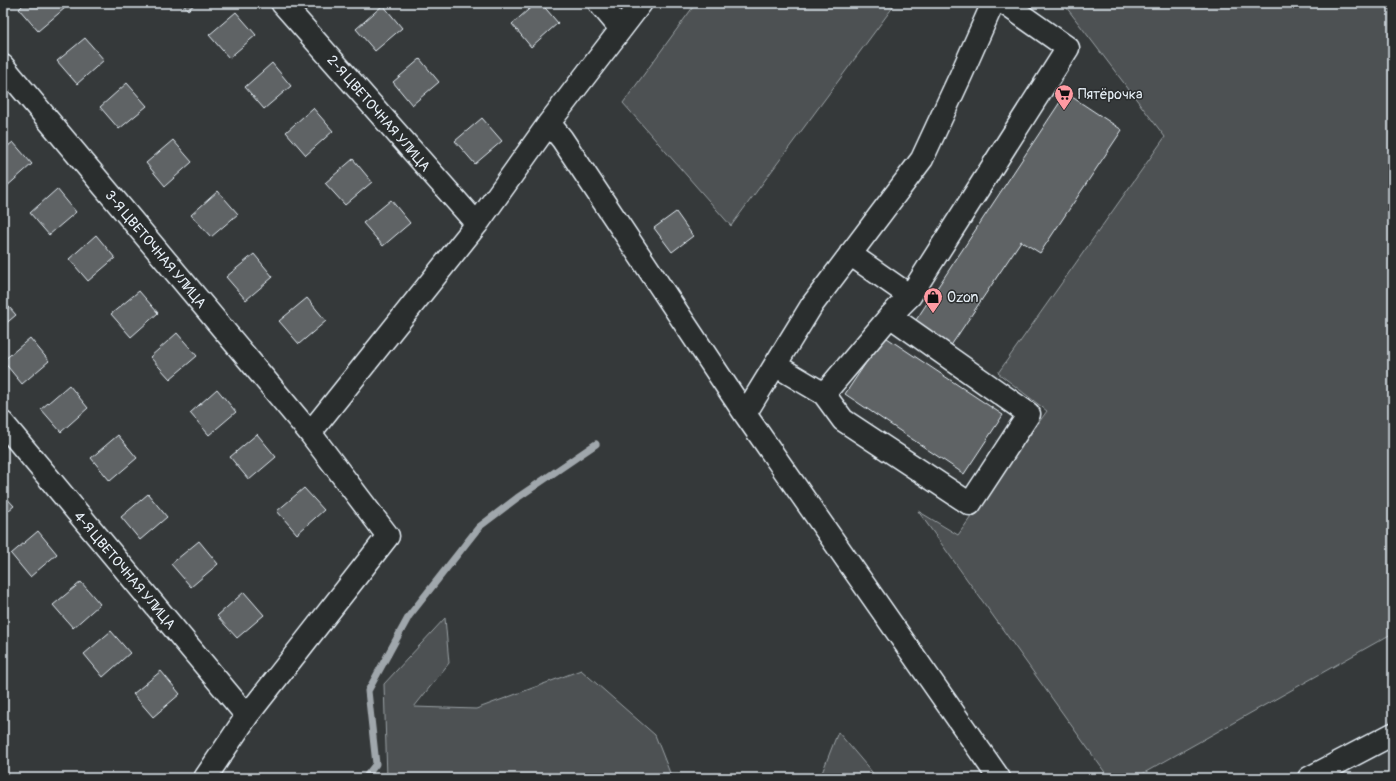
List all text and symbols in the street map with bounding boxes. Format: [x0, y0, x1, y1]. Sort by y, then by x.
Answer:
street label: 2-Я ЦВЕТОЧНАЯ УЛИЦА [324, 52, 434, 175]
supermarket icon: Пятёрочка [1053, 83, 1075, 111]
place label: Пятёрочка [1078, 86, 1142, 103]
street label: 3-Я ЦВЕТОЧНАЯ УЛИЦА [101, 187, 210, 312]
shop icon: Ozon [922, 286, 944, 314]
place label: Ozon [947, 289, 979, 306]
street label: 4-Я ЦВЕТОЧНАЯ УЛИЦА [70, 508, 179, 633]

